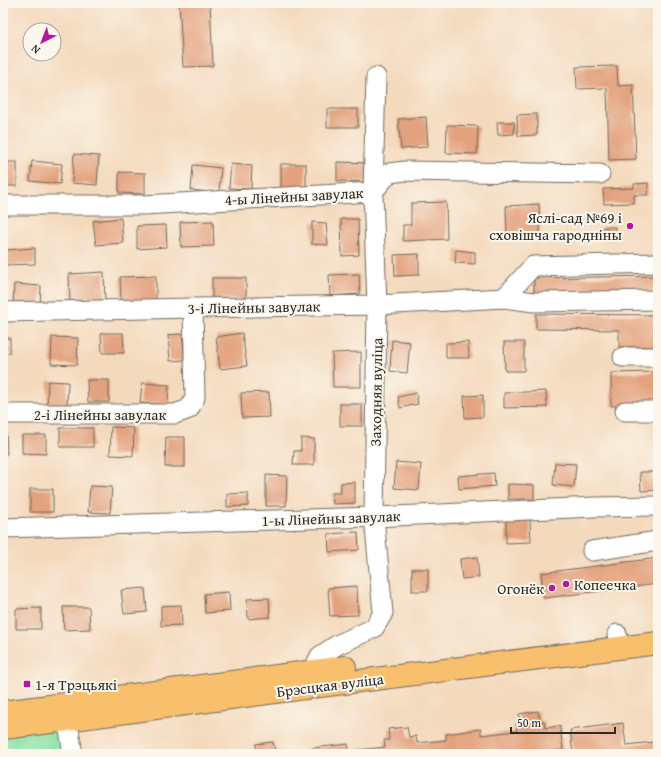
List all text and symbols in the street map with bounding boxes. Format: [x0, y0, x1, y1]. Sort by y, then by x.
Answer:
north arrow [22, 22, 62, 62]
text: N [27, 41, 43, 58]
street label: 4-ы Лінейны завулак [224, 182, 364, 210]
place label: Яслі-сад №69 і сховішча гародніны [489, 207, 622, 245]
marker: Яслі-сад №69 і сховішча гародніны [625, 221, 635, 231]
street label: 3-і Лінейны завулак [187, 295, 321, 319]
street label: Заходняя вуліца [365, 337, 387, 446]
street label: 2-і Лінейны завулак [34, 404, 166, 425]
street label: 1-ы Лінейны завулак [261, 505, 401, 531]
place label: Копеечка [574, 574, 637, 595]
place label: Огонёк [497, 578, 544, 599]
marker: Копеечка [561, 579, 571, 589]
marker: Огонёк [547, 583, 557, 593]
street label: Брэсцкая вуліца [275, 668, 386, 702]
place label: 1-я Трэцьякі [35, 674, 117, 695]
marker: 1-я Трэцьякі [22, 679, 32, 689]
scale bar [511, 709, 615, 735]
text: 50 m [517, 714, 541, 731]

